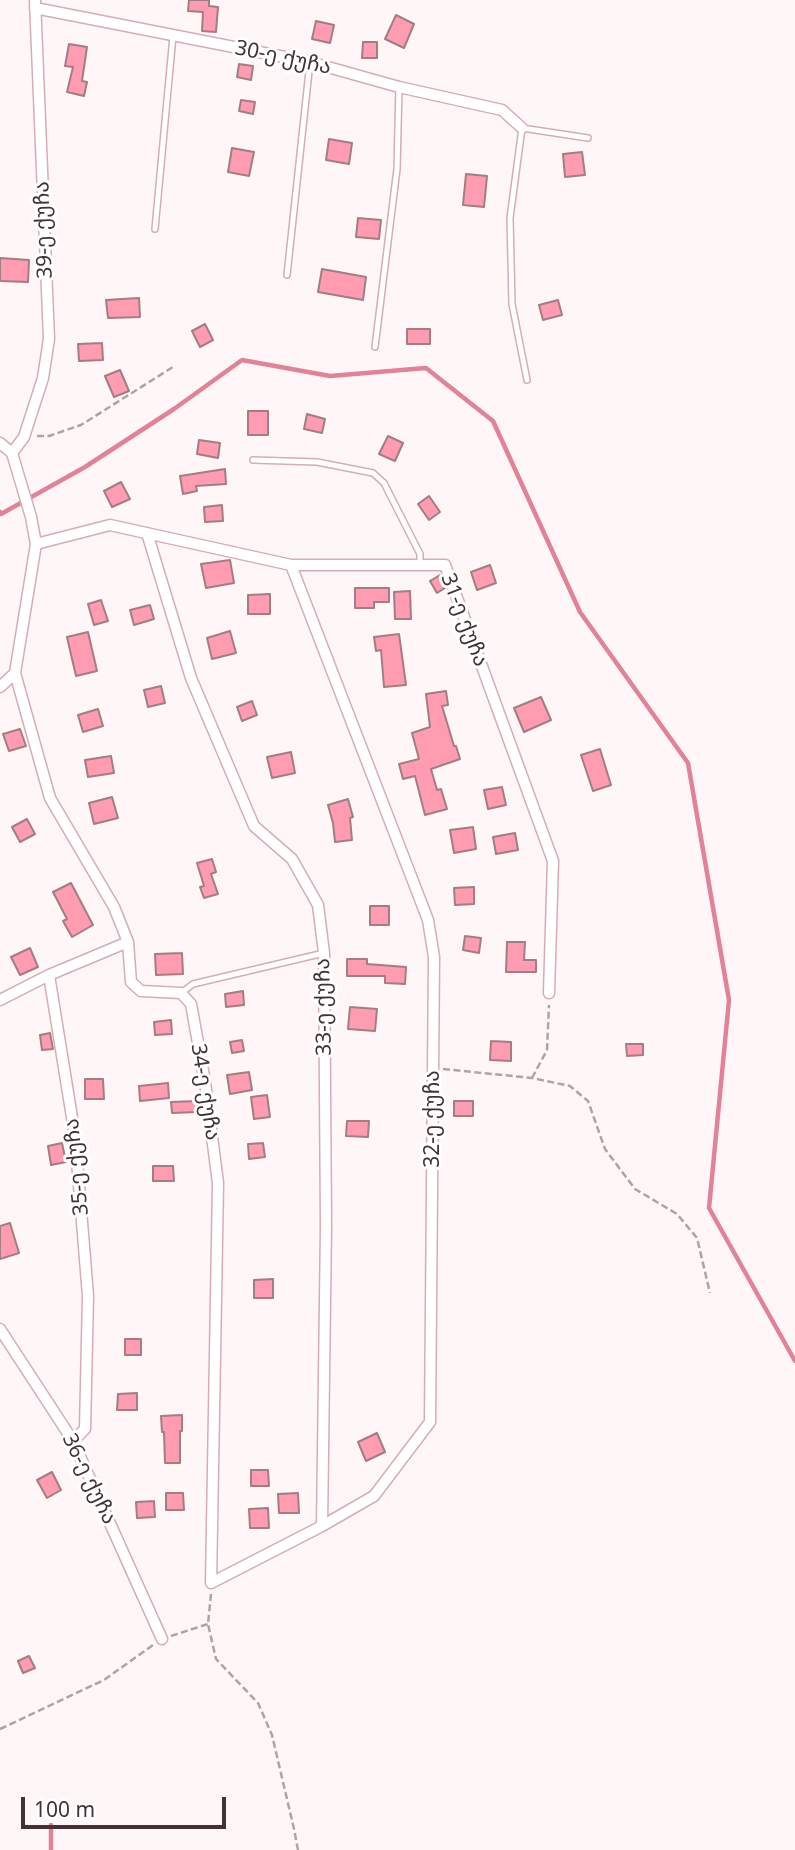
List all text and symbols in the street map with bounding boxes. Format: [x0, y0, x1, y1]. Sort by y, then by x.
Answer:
street label: 30-ე ქუჩა [233, 36, 333, 80]
street label: 39-ე ქუჩა [30, 181, 58, 279]
street label: 31-ე ქუჩა [435, 570, 493, 670]
street label: 33-ე ქუჩა [311, 958, 337, 1056]
street label: 34-ე ქუჩა [185, 1042, 225, 1142]
street label: 32-ე ქუჩა [420, 1070, 446, 1168]
street label: 35-ე ქუჩა [59, 1117, 95, 1217]
street label: 36-ე ქუჩა [56, 1430, 122, 1528]
scale bar [24, 1784, 229, 1828]
text: 100 m [34, 1795, 95, 1823]

